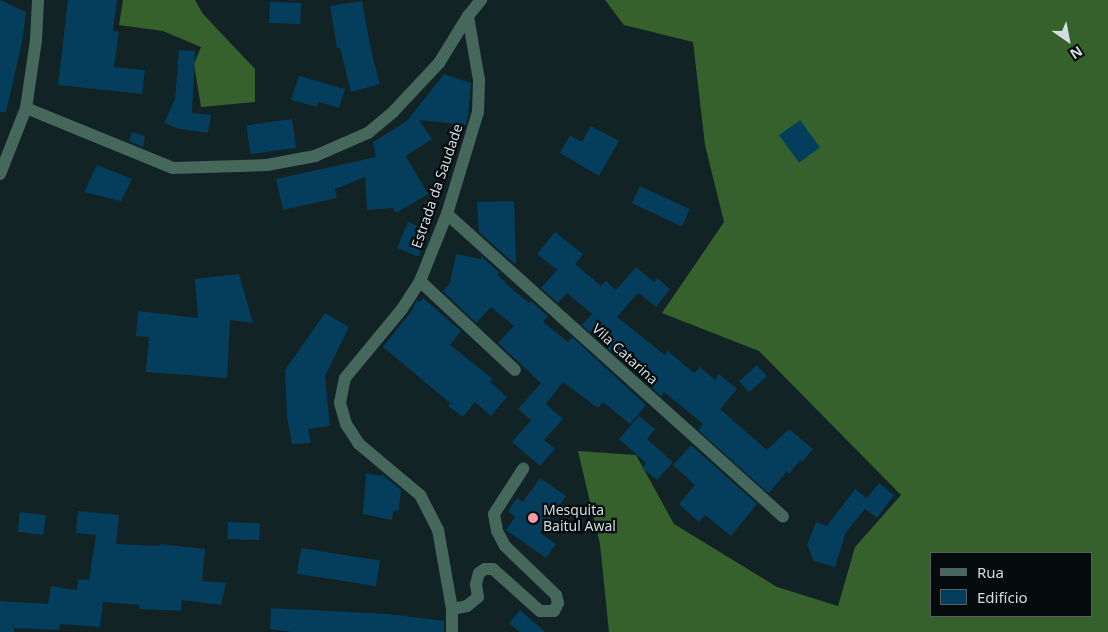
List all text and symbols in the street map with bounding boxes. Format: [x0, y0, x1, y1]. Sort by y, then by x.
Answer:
north arrow [1043, 15, 1093, 65]
text: N [1066, 42, 1086, 64]
street label: Estrada da Saudade [408, 122, 466, 250]
street label: Vila Catarina [589, 320, 661, 388]
place label: Mesquita Baitul Awal [543, 502, 616, 534]
marker: Mesquita Baitul Awal [527, 512, 539, 524]
legend [930, 552, 1093, 617]
text: Rua [977, 562, 1004, 582]
text: Edifício [977, 587, 1028, 607]

